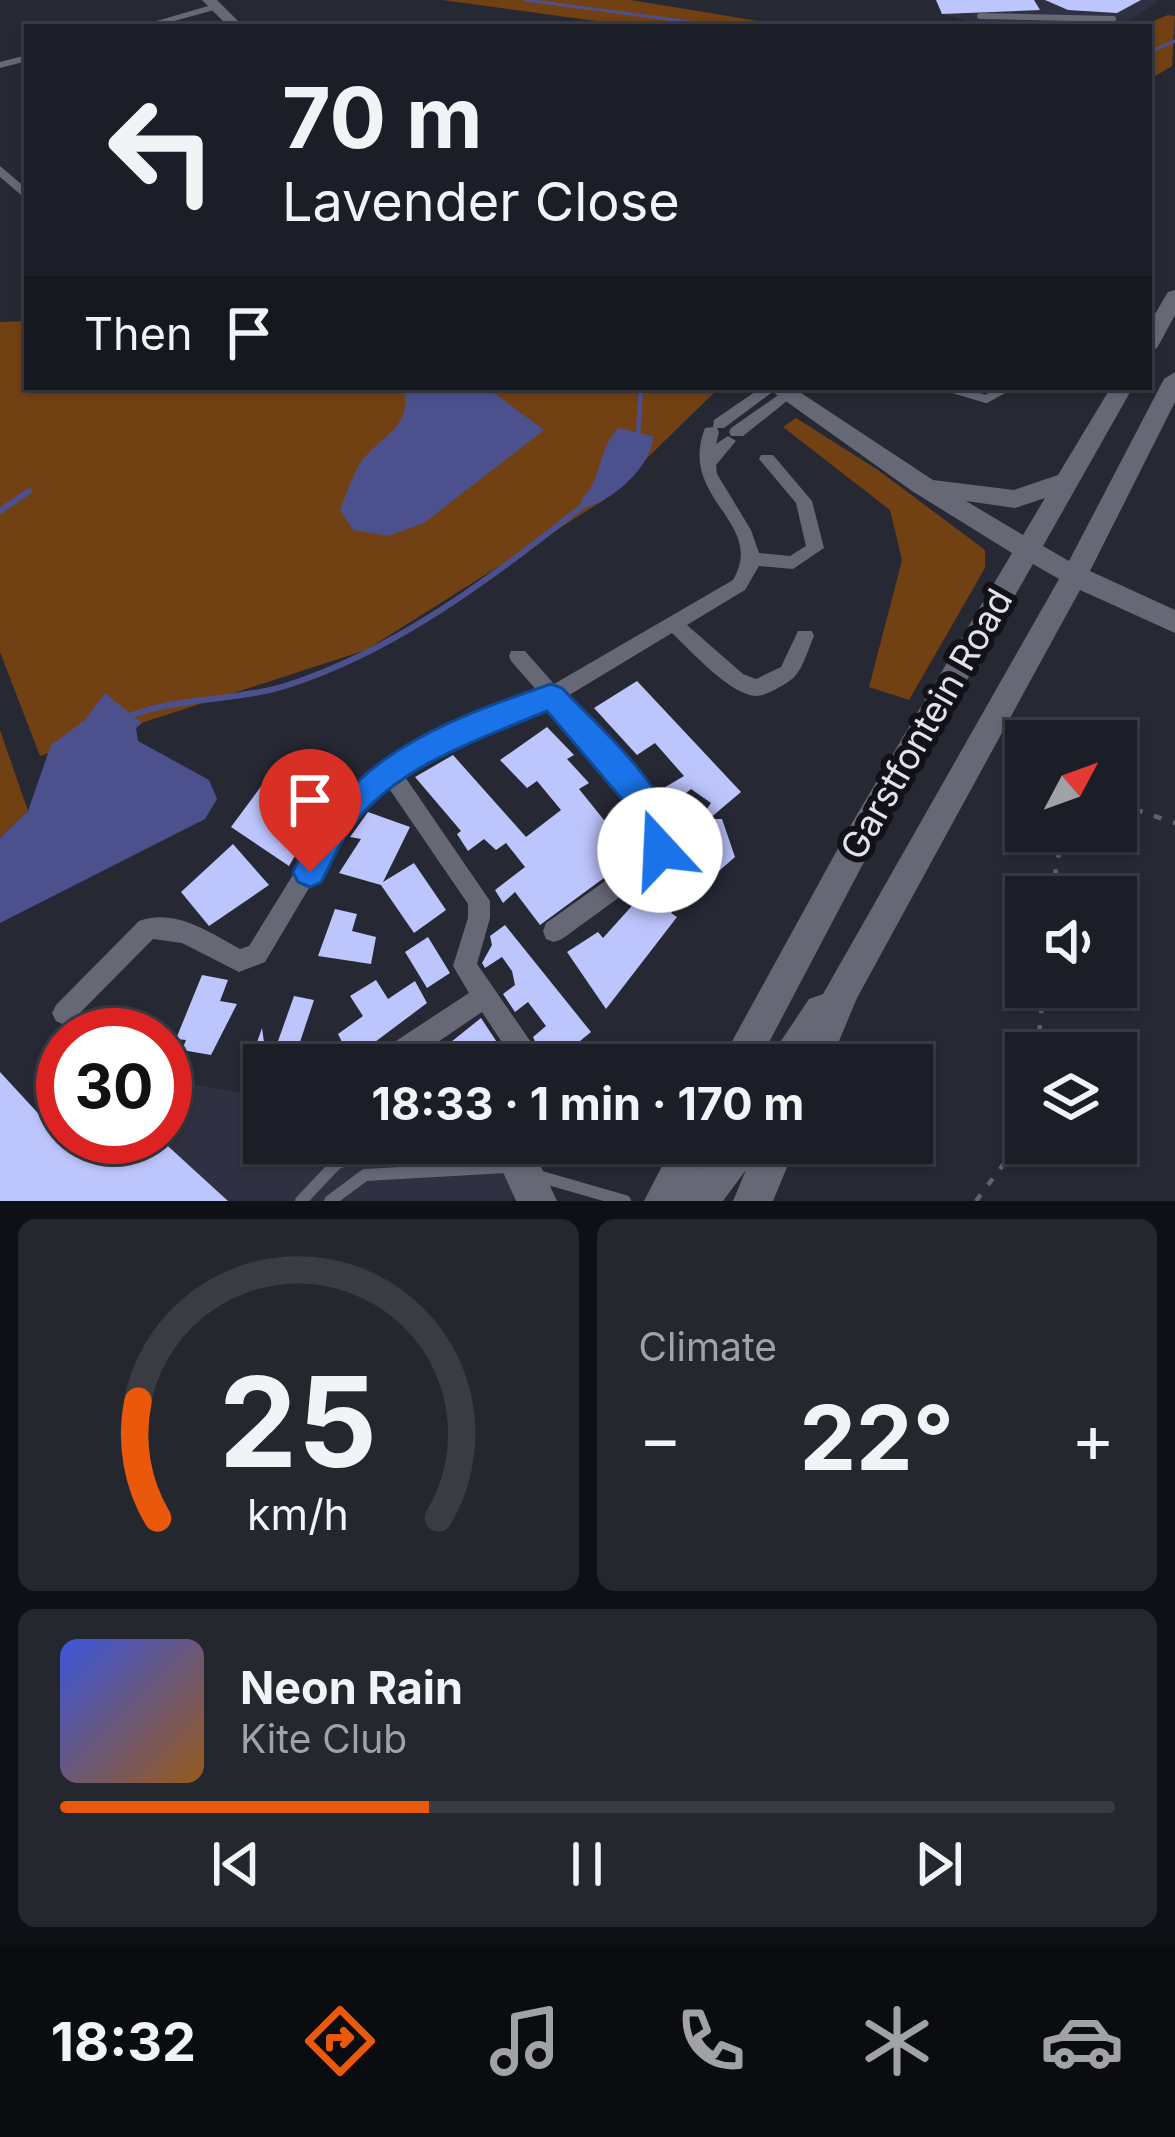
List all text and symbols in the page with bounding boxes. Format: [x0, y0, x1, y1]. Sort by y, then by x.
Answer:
text: 70 m [282, 67, 483, 168]
icon: left [84, 72, 240, 228]
text: Lavender Close [282, 169, 680, 234]
icon: arrive [216, 300, 282, 366]
text: Then [84, 306, 192, 361]
street label: Garstfontein Road [831, 581, 1021, 867]
north arrow [1005, 720, 1137, 852]
map controls [1005, 720, 1137, 1164]
pin [259, 749, 361, 872]
icon: arrive [277, 767, 343, 833]
position arrow [597, 787, 723, 913]
button: sound [1005, 876, 1137, 1008]
speed limit sign: 30 [36, 1008, 192, 1164]
button: layers [1005, 1032, 1137, 1164]
text: 18:33 · 1 min · 170 m [372, 1076, 804, 1131]
text: Climate [639, 1323, 777, 1370]
text: 25 [219, 1346, 377, 1497]
text: 22° [799, 1383, 954, 1492]
text: − [639, 1398, 682, 1478]
text: + [1071, 1398, 1115, 1478]
text: km/h [247, 1488, 349, 1540]
text: Neon Rain [240, 1660, 463, 1715]
text: Kite Club [240, 1715, 407, 1762]
icon: previous [203, 1831, 269, 1897]
icon: pause [554, 1831, 620, 1897]
icon: next [906, 1831, 972, 1897]
icon: directions [298, 1999, 382, 2083]
icon: music [483, 1999, 567, 2083]
icon: phone [669, 1999, 753, 2083]
icon: climate [855, 1999, 939, 2083]
icon: car [1040, 1999, 1124, 2083]
text: 18:32 [51, 2009, 196, 2074]

